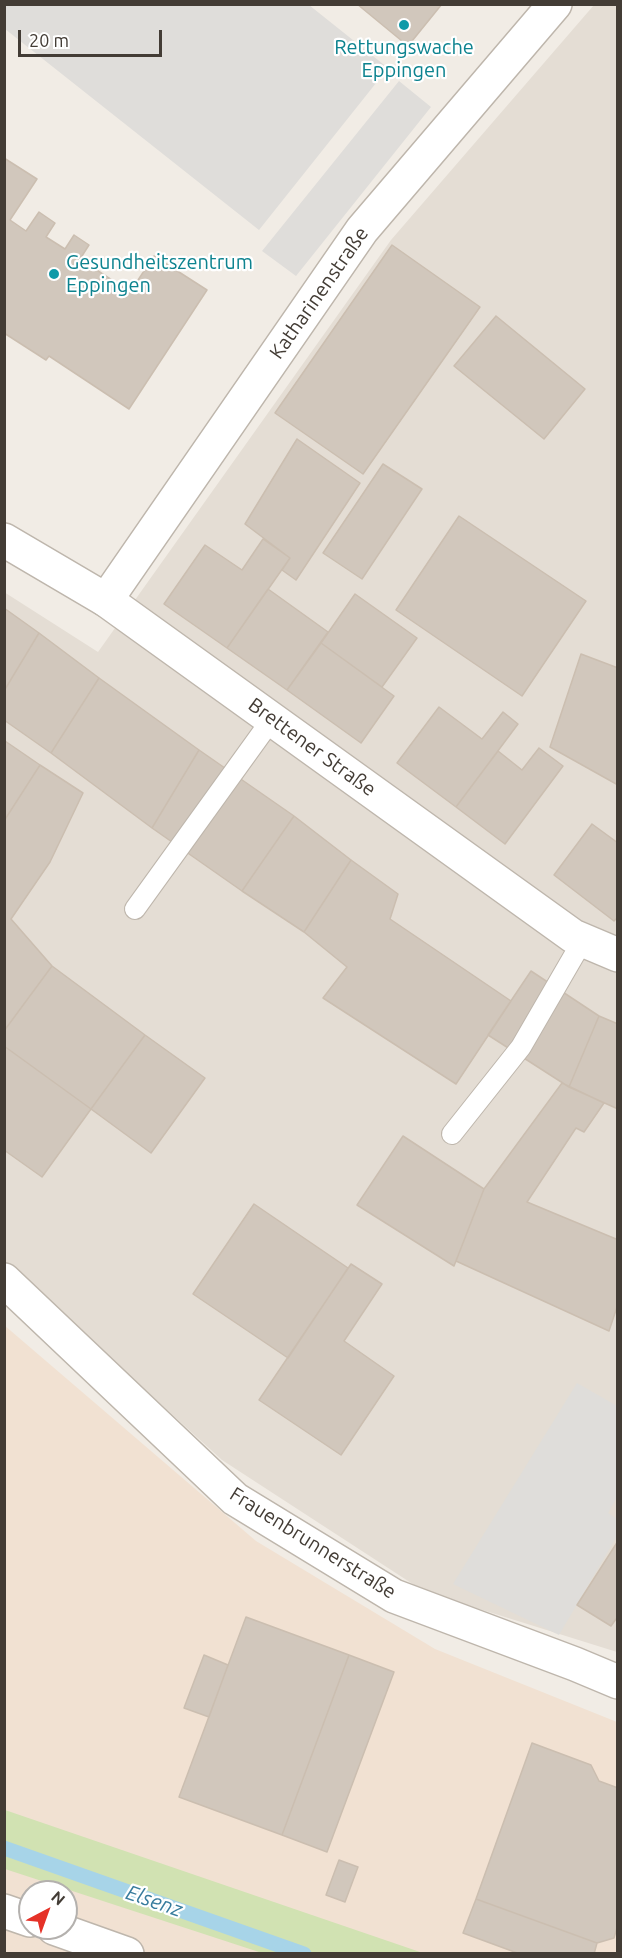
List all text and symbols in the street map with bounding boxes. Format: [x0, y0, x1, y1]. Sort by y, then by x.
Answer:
scale bar [21, 18, 165, 56]
marker: Rettungswache Eppingen [397, 18, 411, 32]
text: 20 m [29, 30, 69, 50]
place label: Rettungswache Eppingen [334, 35, 474, 82]
street label: Katharinenstraße [264, 222, 374, 364]
place label: Gesundheitszentrum Eppingen [66, 250, 253, 297]
marker: Gesundheitszentrum Eppingen [47, 267, 61, 281]
street label: Brettener Straße [243, 693, 381, 801]
street label: Frauenbrunnerstraße [225, 1482, 401, 1604]
north arrow [18, 1880, 78, 1940]
water label: Elsenz [123, 1880, 185, 1922]
text: N [48, 1887, 69, 1909]

